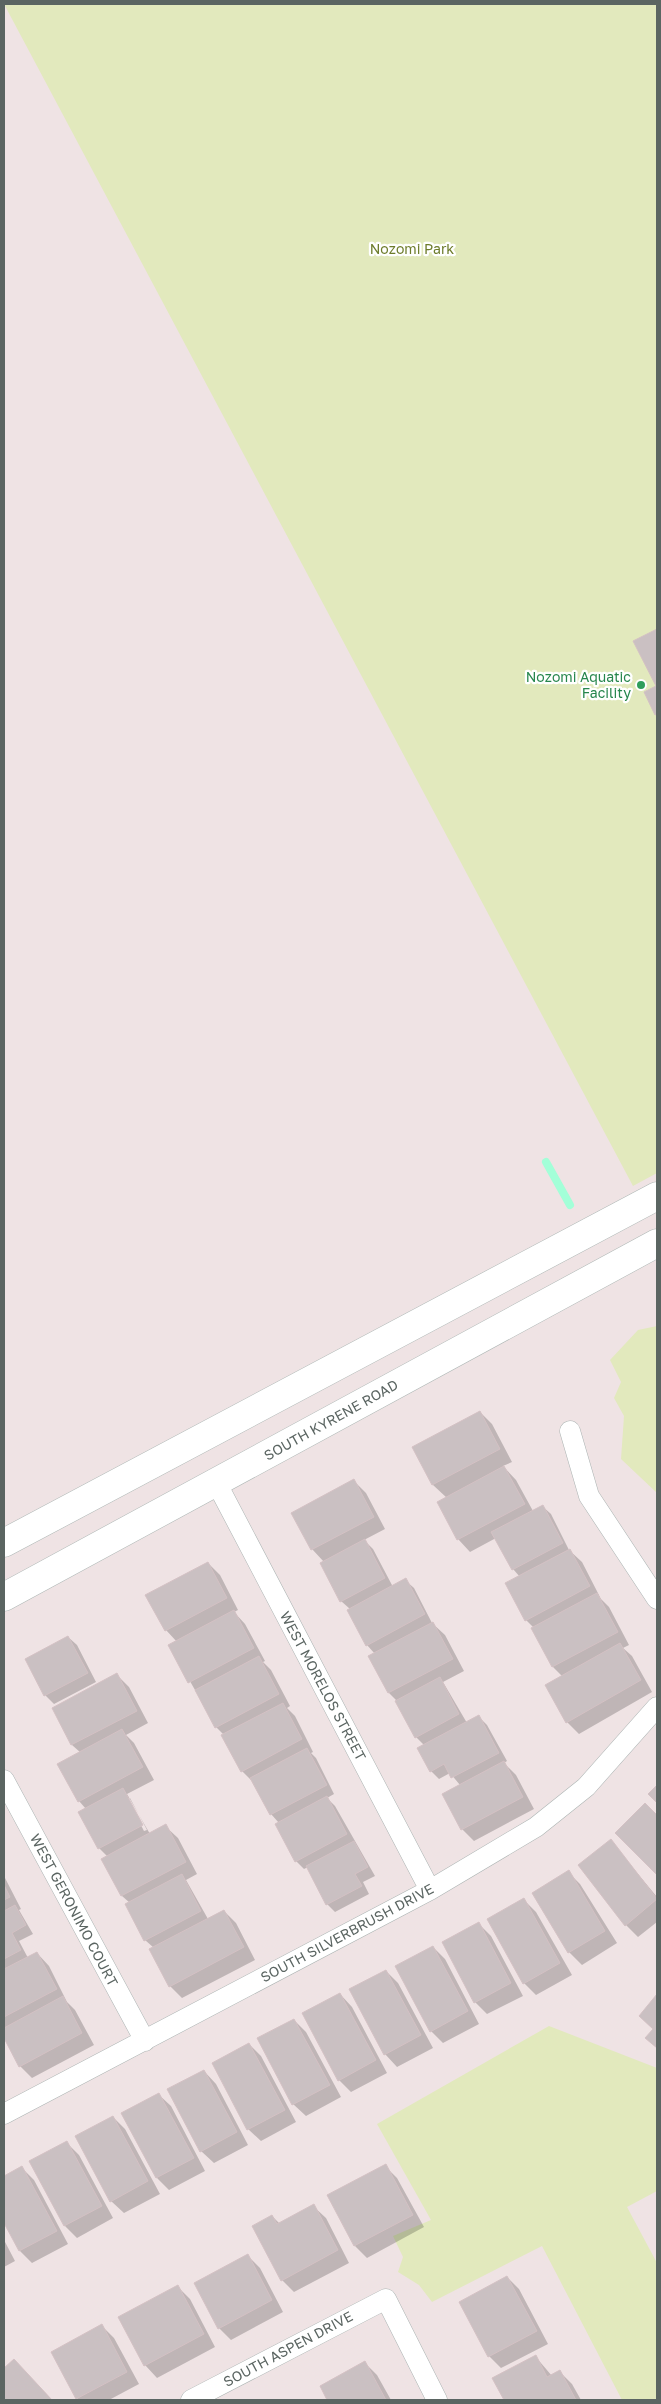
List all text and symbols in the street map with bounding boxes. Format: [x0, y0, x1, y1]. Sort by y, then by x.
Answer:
park label: Nozomi Park [370, 240, 454, 257]
place label: Nozomi Aquatic Facility [526, 668, 631, 701]
marker: Nozomi Aquatic Facility [635, 679, 647, 691]
street label: SOUTH KYRENE ROAD [261, 1376, 401, 1464]
street label: WEST MORELOS STREET [277, 1608, 370, 1764]
street label: WEST GERONIMO COURT [27, 1831, 122, 1989]
street label: SOUTH SILVERBRUSH DRIVE [257, 1880, 436, 1985]
street label: SOUTH ASPEN DRIVE [220, 2307, 355, 2390]

